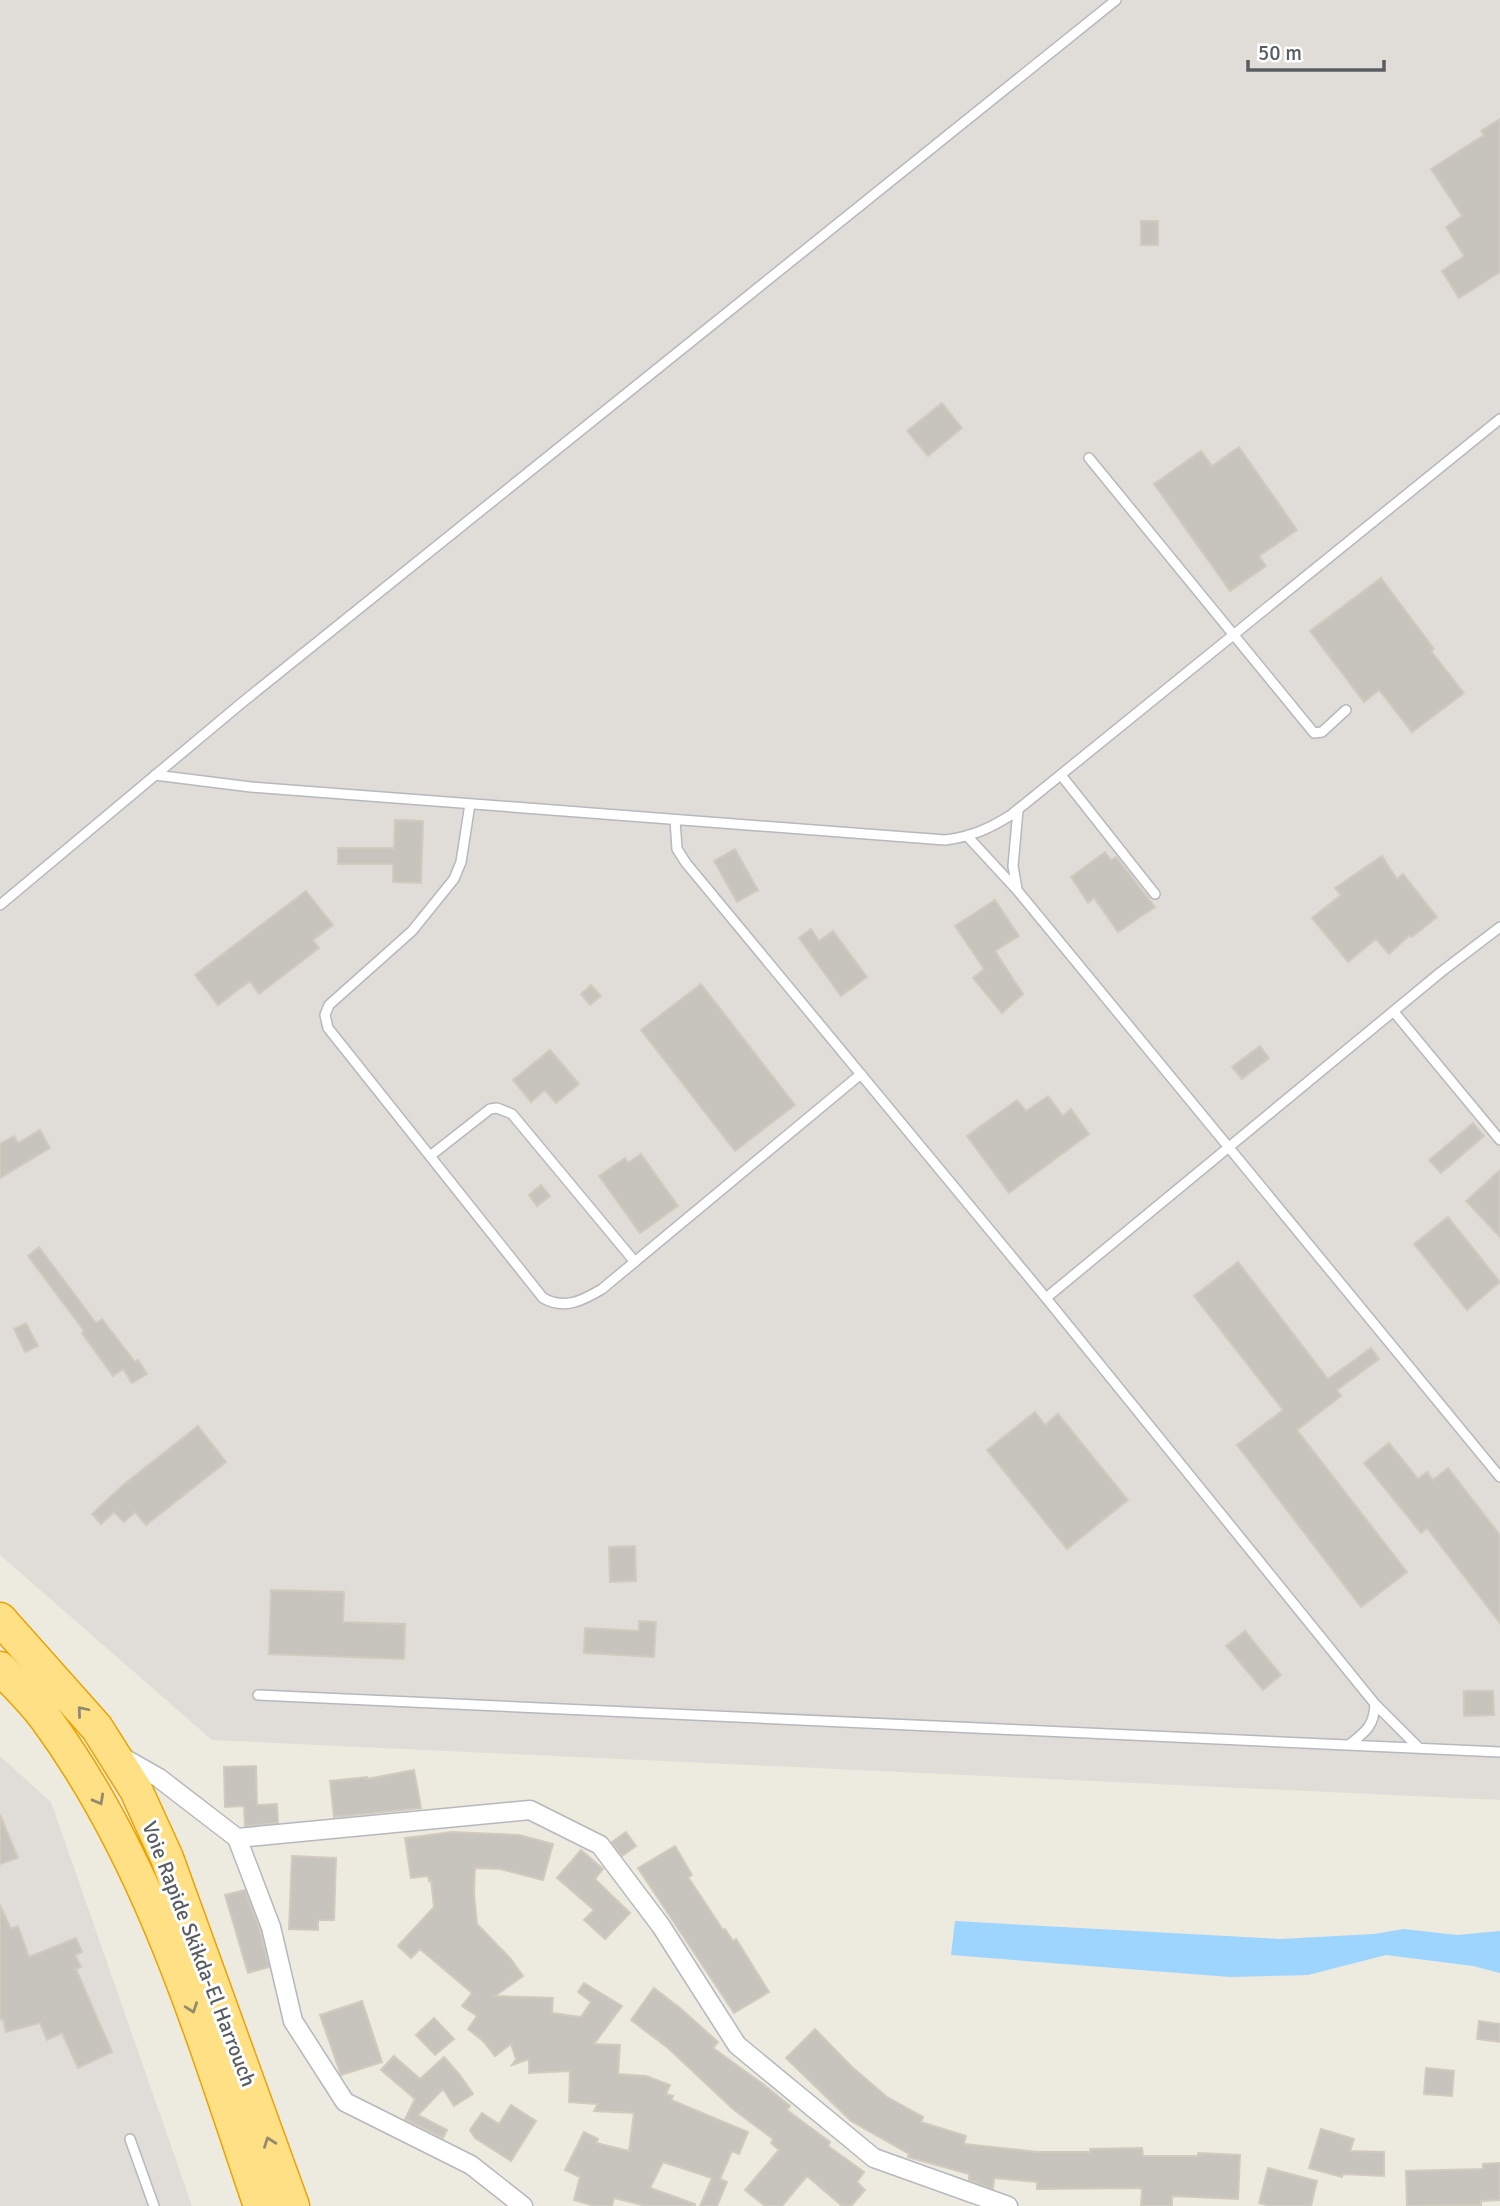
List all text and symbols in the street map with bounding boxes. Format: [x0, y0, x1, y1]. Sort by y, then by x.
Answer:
scale bar [1248, 28, 1384, 72]
text: 50 m [1258, 40, 1302, 66]
one-way arrow [78, 1706, 90, 1719]
one-way arrow [91, 1793, 104, 1805]
street label: Voie Rapide Skikda-El Harrouch [136, 1818, 262, 2090]
one-way arrow [184, 2001, 198, 2013]
one-way arrow [264, 2136, 278, 2148]

